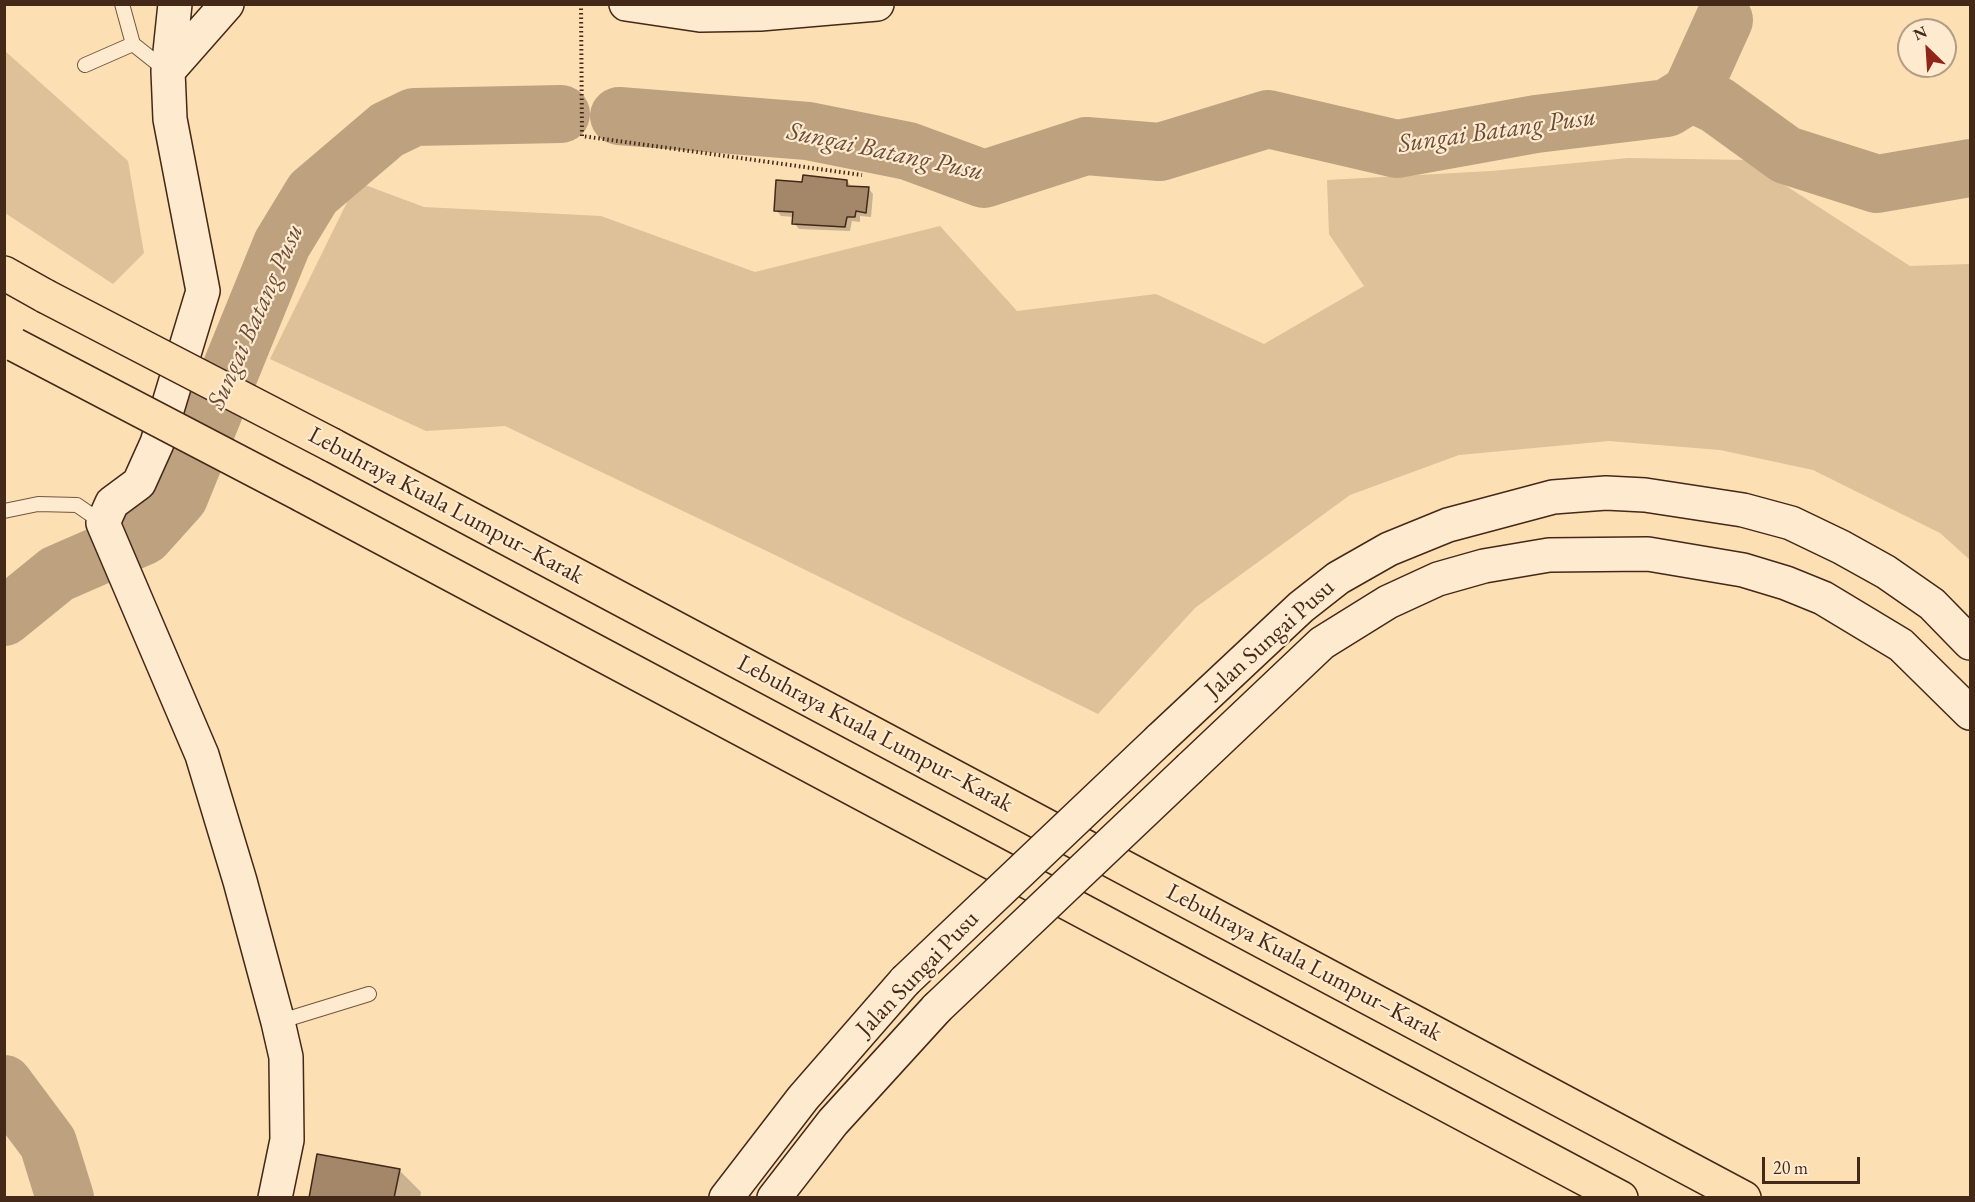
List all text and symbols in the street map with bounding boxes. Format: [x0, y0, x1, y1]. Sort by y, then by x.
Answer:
north arrow [1897, 18, 1957, 78]
text: N [1910, 21, 1930, 45]
water label: Sungai Batang Pusu [1396, 102, 1598, 160]
water label: Sungai Batang Pusu [784, 116, 986, 188]
water label: Sungai Batang Pusu [201, 219, 311, 415]
street label: Lebuhraya Kuala Lumpur–Karak [303, 421, 589, 591]
street label: Jalan Sungai Pusu [1199, 573, 1341, 705]
street label: Lebuhraya Kuala Lumpur–Karak [732, 649, 1018, 819]
street label: Lebuhraya Kuala Lumpur–Karak [1161, 878, 1447, 1048]
street label: Jalan Sungai Pusu [851, 905, 985, 1043]
scale bar [1765, 1145, 1862, 1183]
text: 20 m [1773, 1156, 1808, 1179]

